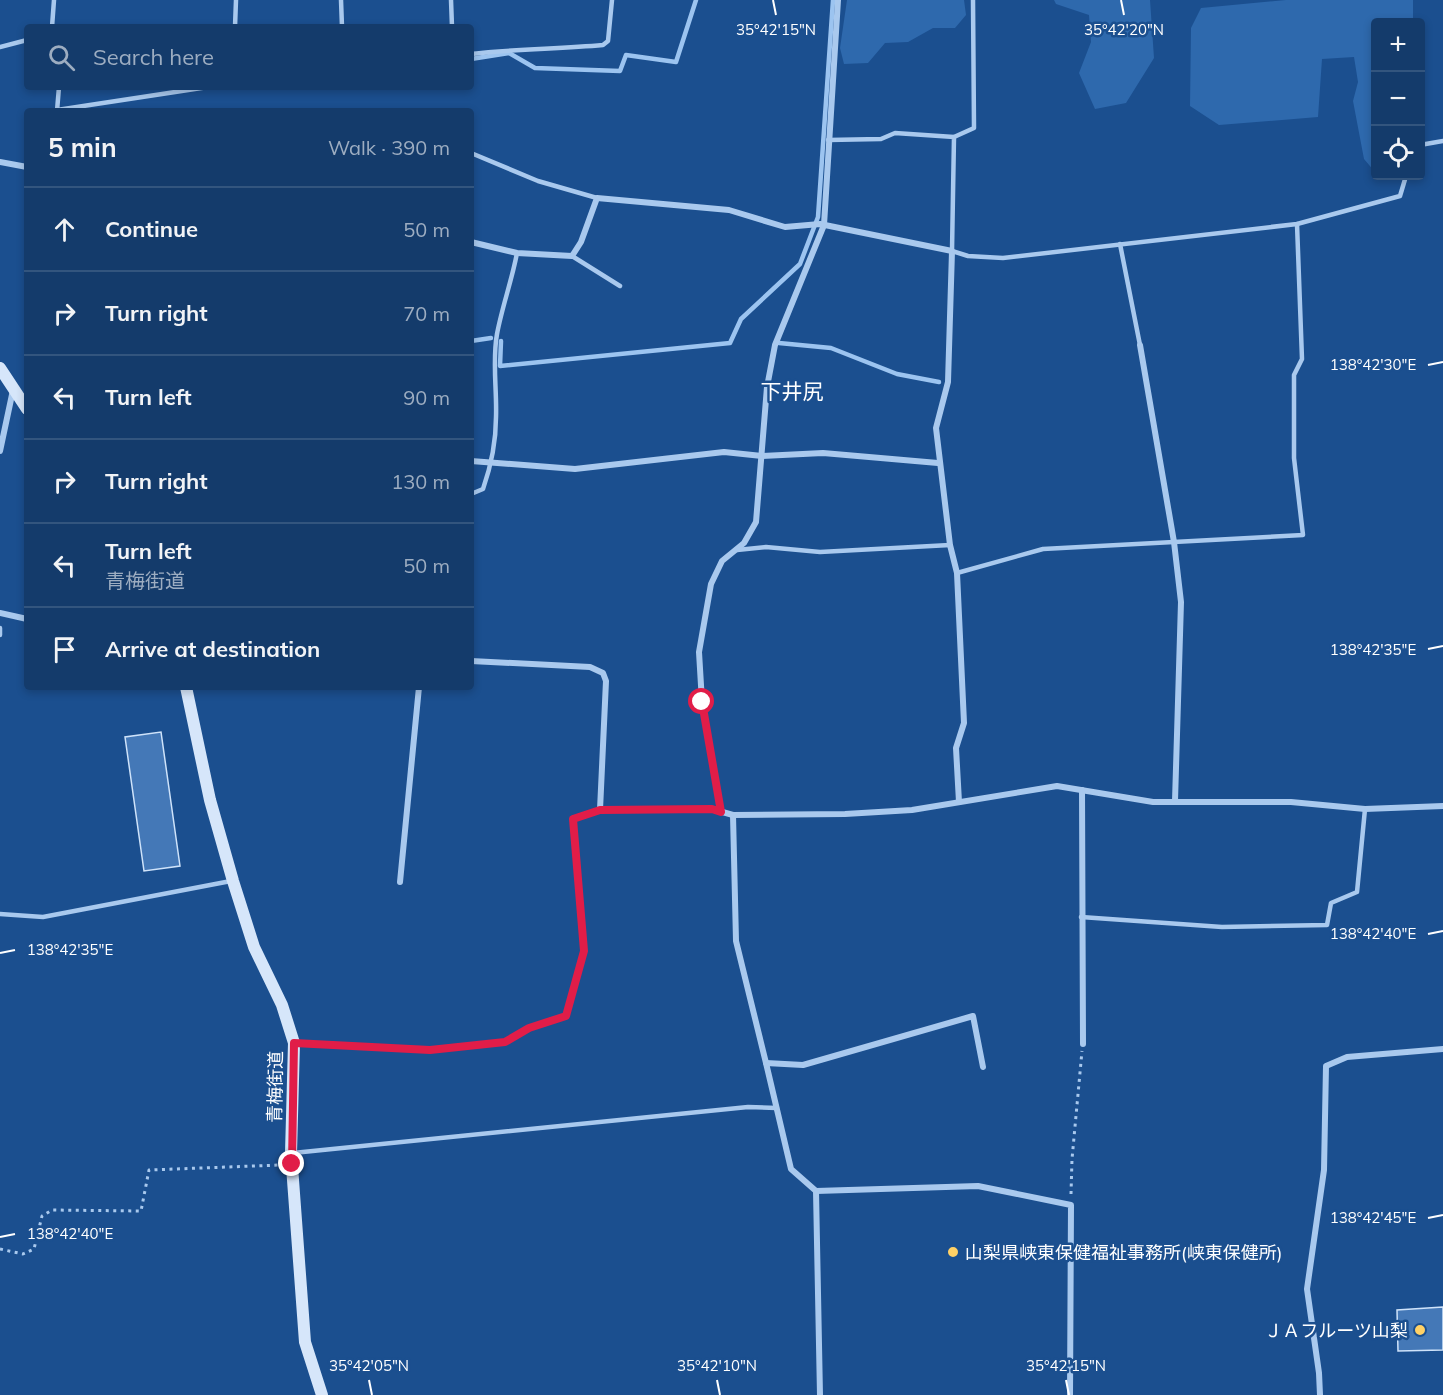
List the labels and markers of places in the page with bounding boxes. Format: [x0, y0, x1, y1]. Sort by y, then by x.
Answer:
place label: 山梨県峡東保健福祉事務所(峡東保健所) [965, 1241, 1282, 1264]
marker: 山梨県峡東保健福祉事務所(峡東保健所) [946, 1245, 960, 1259]
place label: ＪＡフルーツ山梨 [1264, 1319, 1408, 1342]
marker: ＪＡフルーツ山梨 [1413, 1323, 1427, 1337]

